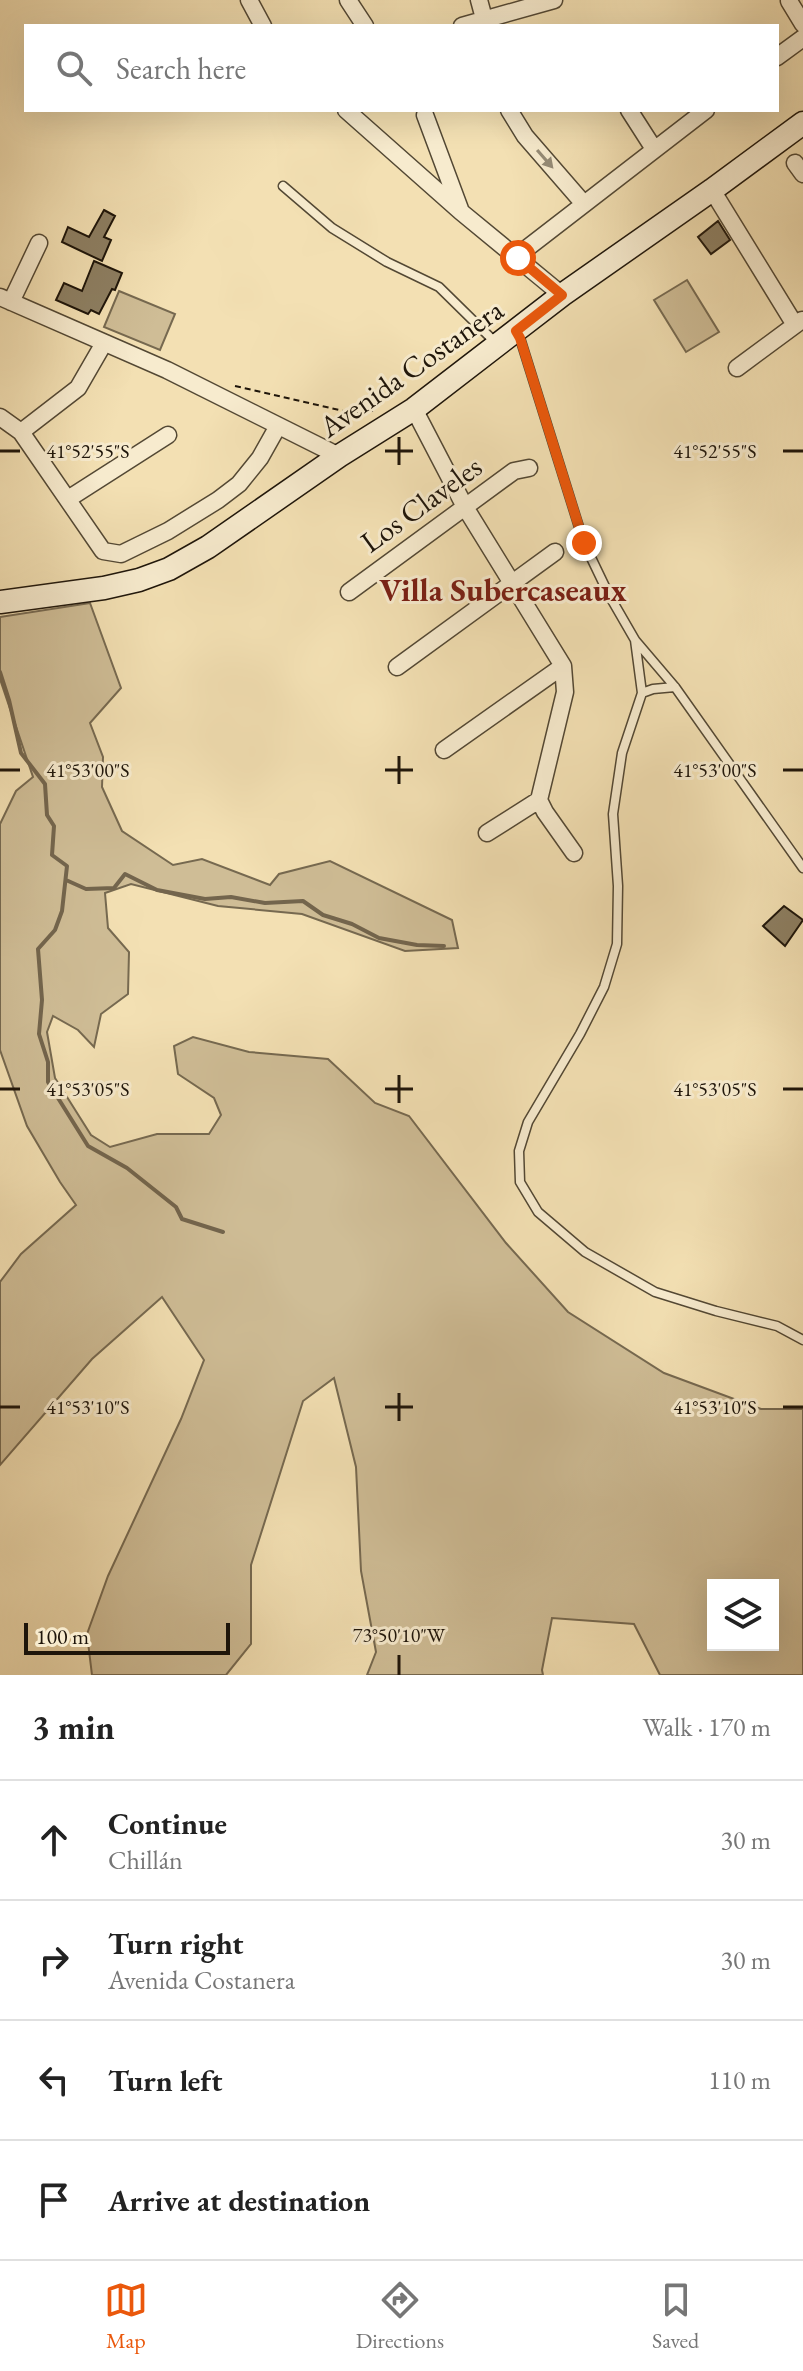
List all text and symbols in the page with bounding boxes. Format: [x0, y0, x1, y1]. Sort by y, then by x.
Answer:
search box [24, 24, 779, 112]
icon: search [52, 46, 96, 90]
text: Search here [116, 49, 246, 88]
one-way arrow [536, 148, 553, 168]
route start [500, 240, 536, 276]
street label: Avenida Costanera [311, 290, 511, 446]
text: 41°52'55"S [46, 438, 130, 464]
text: 41°52'55"S [673, 438, 757, 464]
street label: Los Claveles [353, 447, 489, 561]
route end [566, 525, 602, 561]
district label: Villa Subercaseaux [379, 569, 627, 611]
text: 41°53'00"S [46, 757, 130, 783]
text: 41°53'00"S [673, 757, 757, 783]
text: 41°53'05"S [46, 1076, 130, 1102]
text: 41°53'05"S [673, 1076, 757, 1102]
text: 41°53'10"S [46, 1394, 130, 1420]
text: 41°53'10"S [673, 1394, 757, 1420]
map controls [707, 1579, 779, 1651]
button: layers [707, 1579, 779, 1651]
scale bar [24, 1619, 230, 1655]
text: 100 m [36, 1622, 89, 1651]
text: 73°50'10"W [353, 1622, 446, 1648]
text: 3 min [32, 1705, 115, 1749]
text: Walk · 170 m [643, 1710, 771, 1744]
text: Continue [108, 1804, 227, 1843]
icon: ahead [32, 1818, 76, 1862]
text: 30 m [721, 1823, 771, 1857]
text: Chillán [108, 1843, 183, 1877]
text: Turn right [108, 1924, 244, 1963]
icon: right [32, 1938, 76, 1982]
text: 30 m [721, 1943, 771, 1977]
text: Avenida Costanera [108, 1963, 295, 1997]
icon: left [32, 2058, 76, 2102]
text: Turn left [108, 2061, 222, 2100]
text: 110 m [708, 2063, 771, 2097]
icon: arrive [32, 2178, 76, 2222]
text: Arrive at destination [108, 2181, 370, 2220]
tab: Map [104, 2278, 148, 2355]
tab: Directions [356, 2278, 444, 2355]
tab: Saved [652, 2278, 699, 2355]

